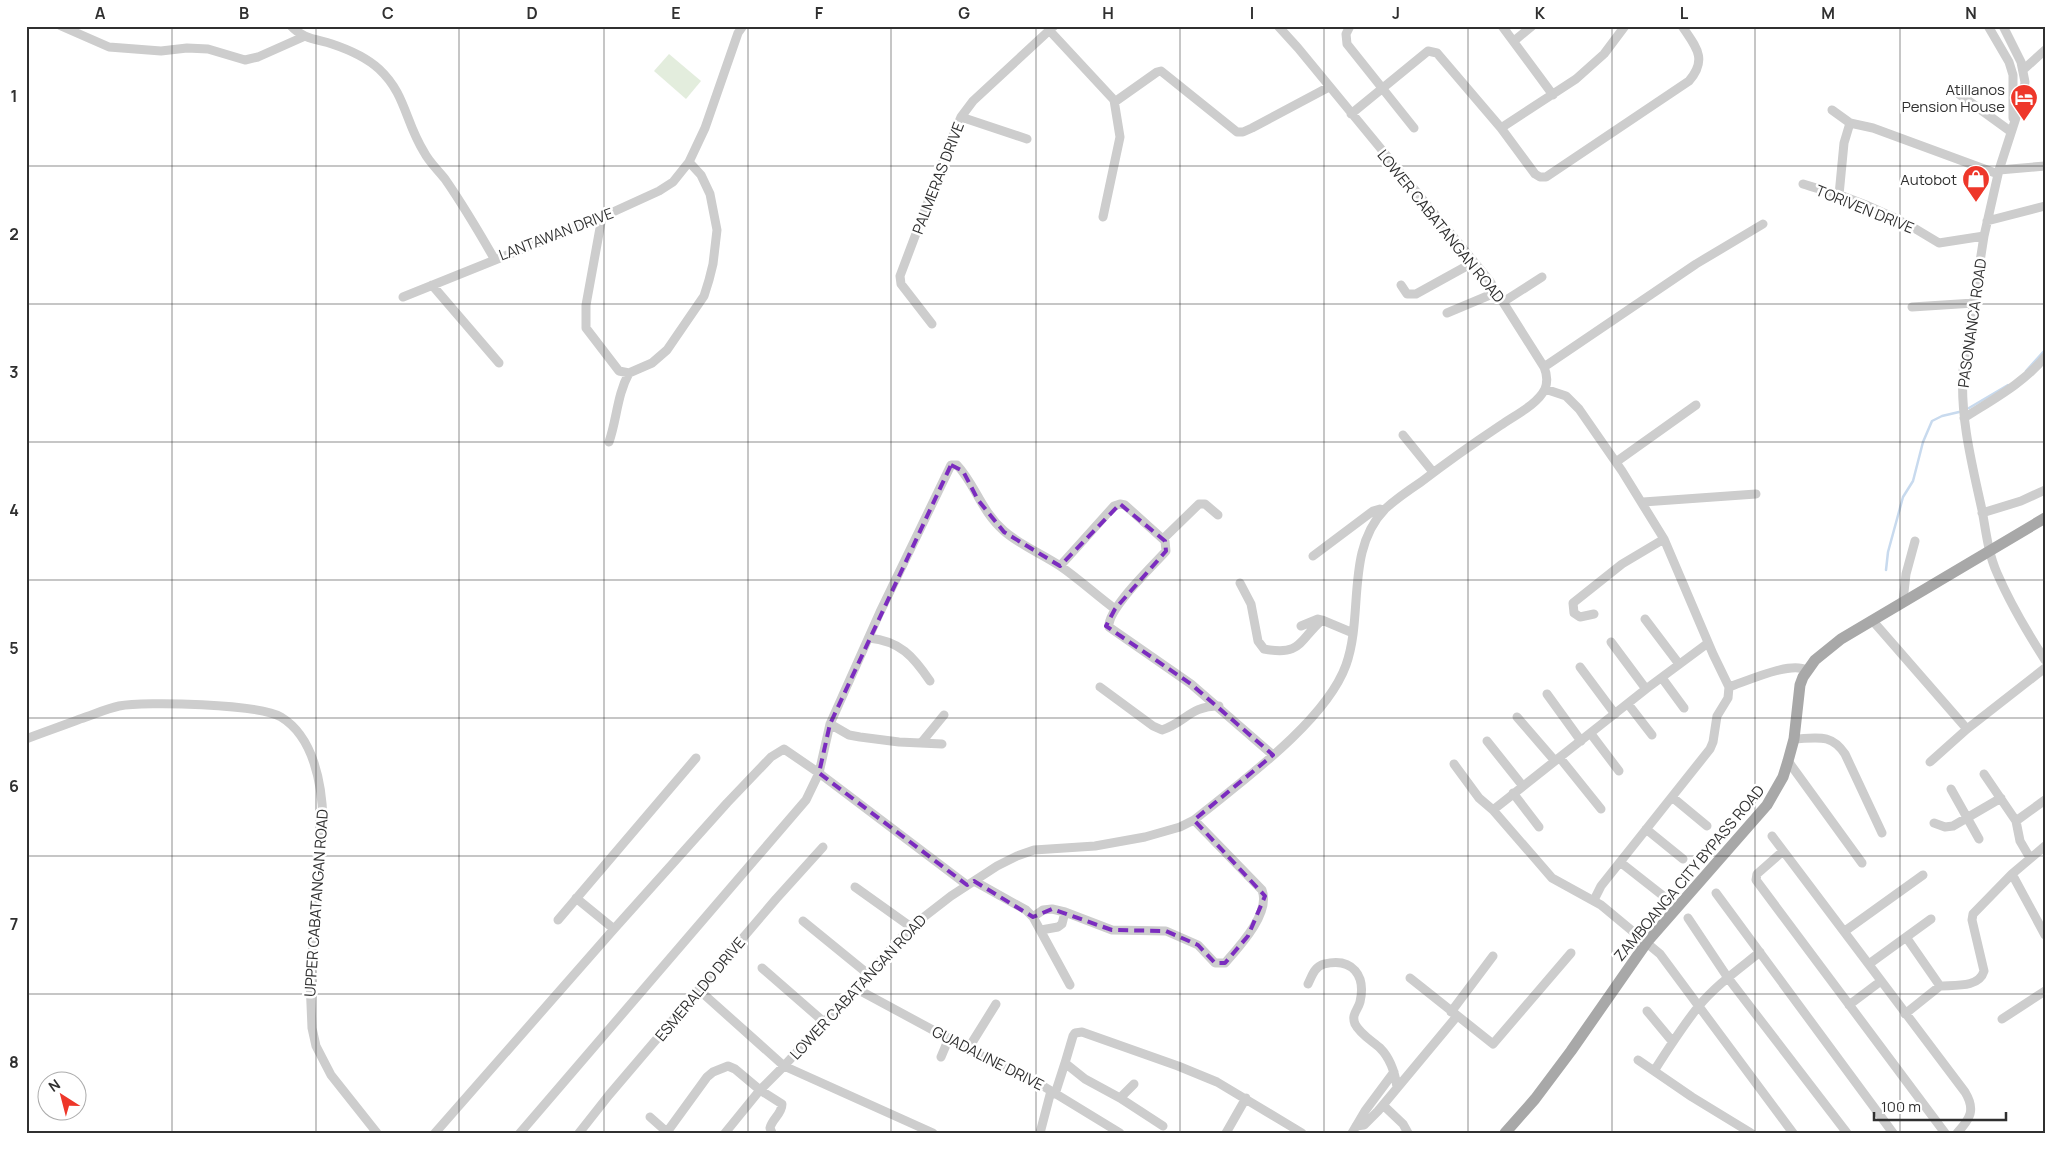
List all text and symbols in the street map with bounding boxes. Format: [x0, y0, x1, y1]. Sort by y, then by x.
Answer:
text: A [95, 2, 106, 24]
text: B [239, 2, 249, 24]
text: C [382, 2, 394, 24]
text: D [526, 2, 538, 24]
text: E [671, 2, 681, 24]
text: F [815, 2, 824, 24]
text: G [958, 2, 970, 24]
text: H [1102, 2, 1114, 24]
text: I [1250, 2, 1254, 24]
text: J [1392, 2, 1400, 24]
text: K [1535, 2, 1546, 24]
text: L [1680, 2, 1689, 24]
text: M [1821, 2, 1835, 24]
text: N [1965, 2, 1977, 24]
place label: Atillanos Pension House [1902, 79, 2005, 117]
hotel icon: Atillanos Pension House [2009, 83, 2039, 122]
text: 1 [10, 85, 18, 107]
street label: PALMERAS DRIVE [907, 119, 969, 237]
street label: LOWER CABATANGAN ROAD [1373, 145, 1509, 307]
shop icon: Autobot [1961, 164, 1991, 203]
place label: Autobot [1900, 169, 1957, 190]
street label: TORIVEN DRIVE [1813, 180, 1917, 238]
street label: LANTAWAN DRIVE [496, 203, 616, 265]
text: 2 [9, 223, 19, 245]
street label: PASONANCA ROAD [1953, 257, 1991, 389]
text: 3 [9, 361, 19, 383]
text: 4 [9, 499, 19, 521]
text: 5 [9, 637, 19, 659]
text: 6 [9, 775, 19, 797]
street label: ZAMBOANGA CITY BYPASS ROAD [1609, 780, 1769, 966]
street label: UPPER CABATANGAN ROAD [299, 808, 333, 998]
street label: LOWER CABATANGAN ROAD [785, 910, 931, 1064]
text: 7 [10, 913, 18, 935]
street label: ESMERALDO DRIVE [650, 933, 750, 1045]
street label: GUADALINE DRIVE [928, 1021, 1048, 1095]
text: 8 [9, 1051, 19, 1073]
north arrow [38, 1072, 88, 1122]
text: N [44, 1074, 64, 1096]
scale bar [1874, 1089, 2006, 1121]
text: 100 m [1881, 1096, 1921, 1117]

